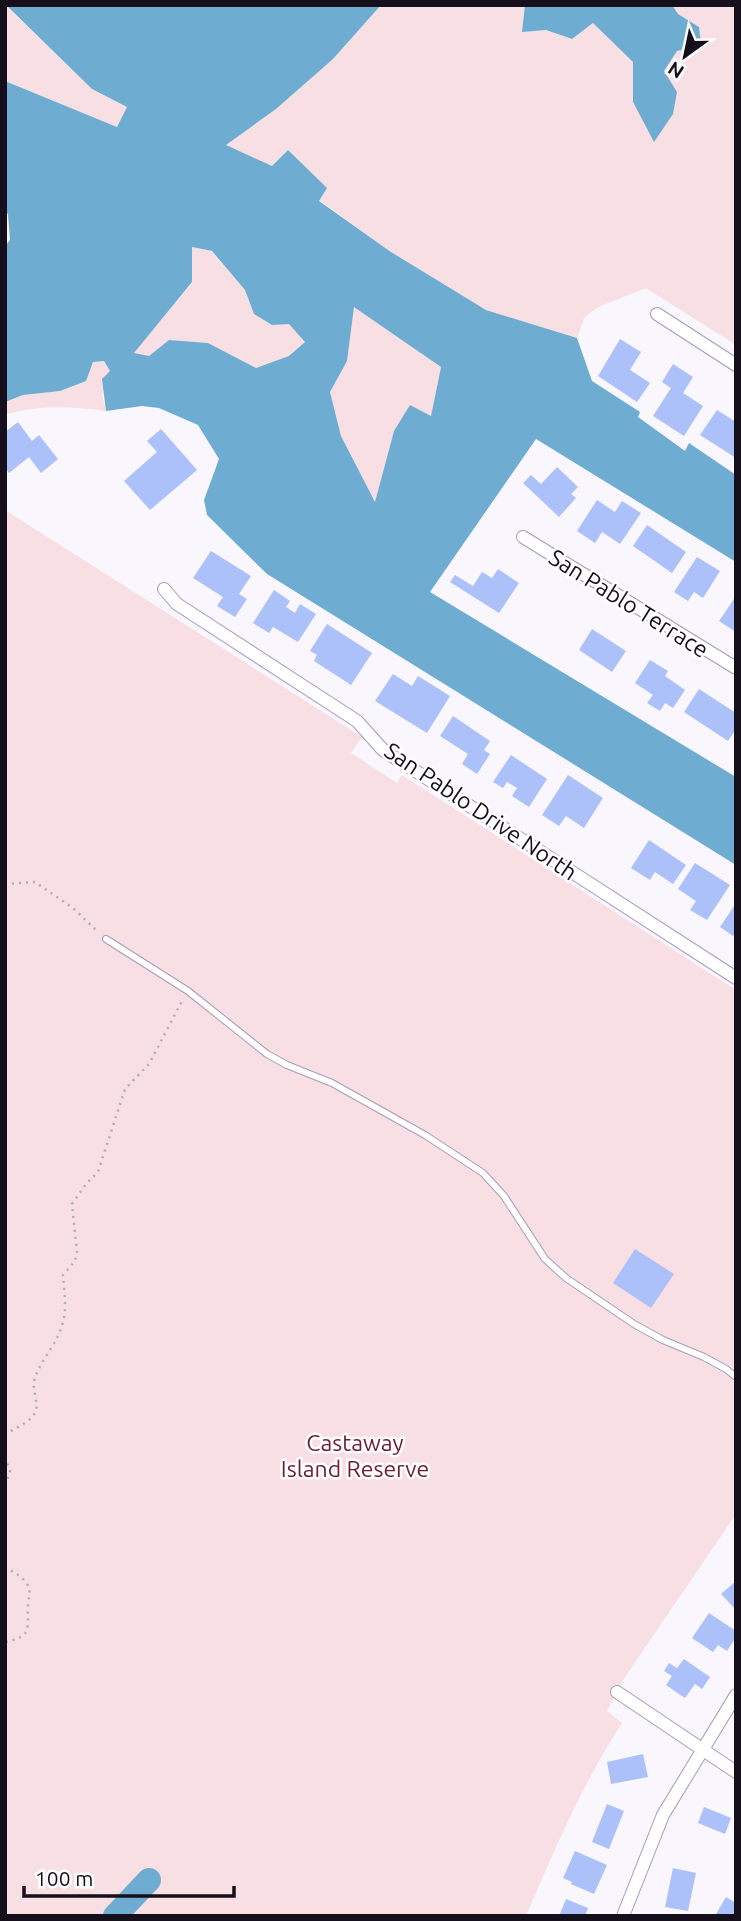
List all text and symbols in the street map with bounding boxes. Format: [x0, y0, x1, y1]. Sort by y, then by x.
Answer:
north arrow [650, 21, 720, 91]
text: N [664, 57, 688, 83]
street label: San Pablo Terrace [545, 544, 713, 662]
street label: San Pablo Drive North [380, 737, 582, 885]
park label: Castaway Island Reserve [281, 1430, 429, 1481]
scale bar [24, 1854, 234, 1898]
text: 100 m [35, 1866, 93, 1890]

